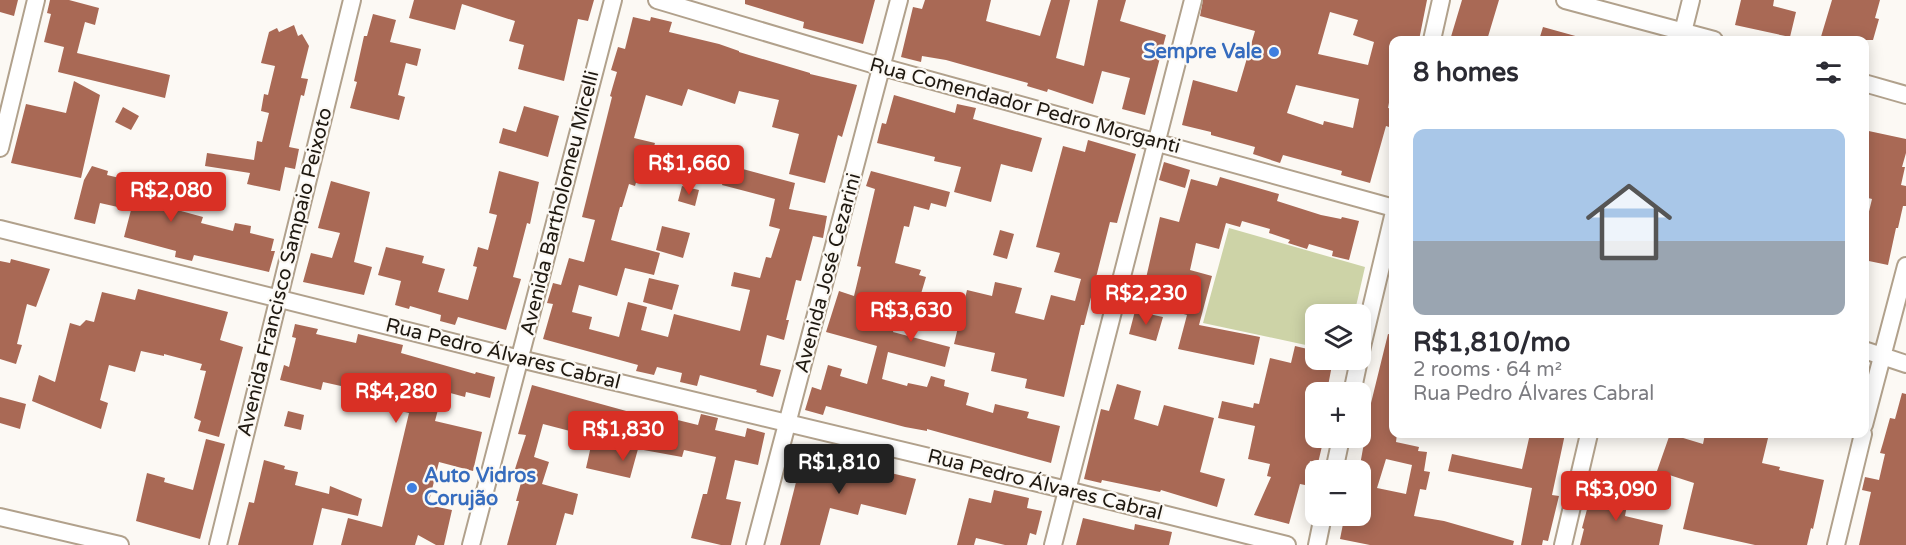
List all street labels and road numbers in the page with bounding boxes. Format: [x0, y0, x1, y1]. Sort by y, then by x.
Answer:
street label: Rua Comendador Pedro Morganti [867, 53, 1183, 159]
street label: Avenida Bartholomeu Micelli [515, 68, 605, 338]
street label: Avenida Francisco Sampaio Peixoto [232, 105, 338, 439]
street label: Avenida José Cezarini [790, 171, 866, 375]
street label: Rua Pedro Álvares Cabral [383, 312, 623, 395]
street label: Rua Pedro Álvares Cabral [925, 443, 1165, 526]

